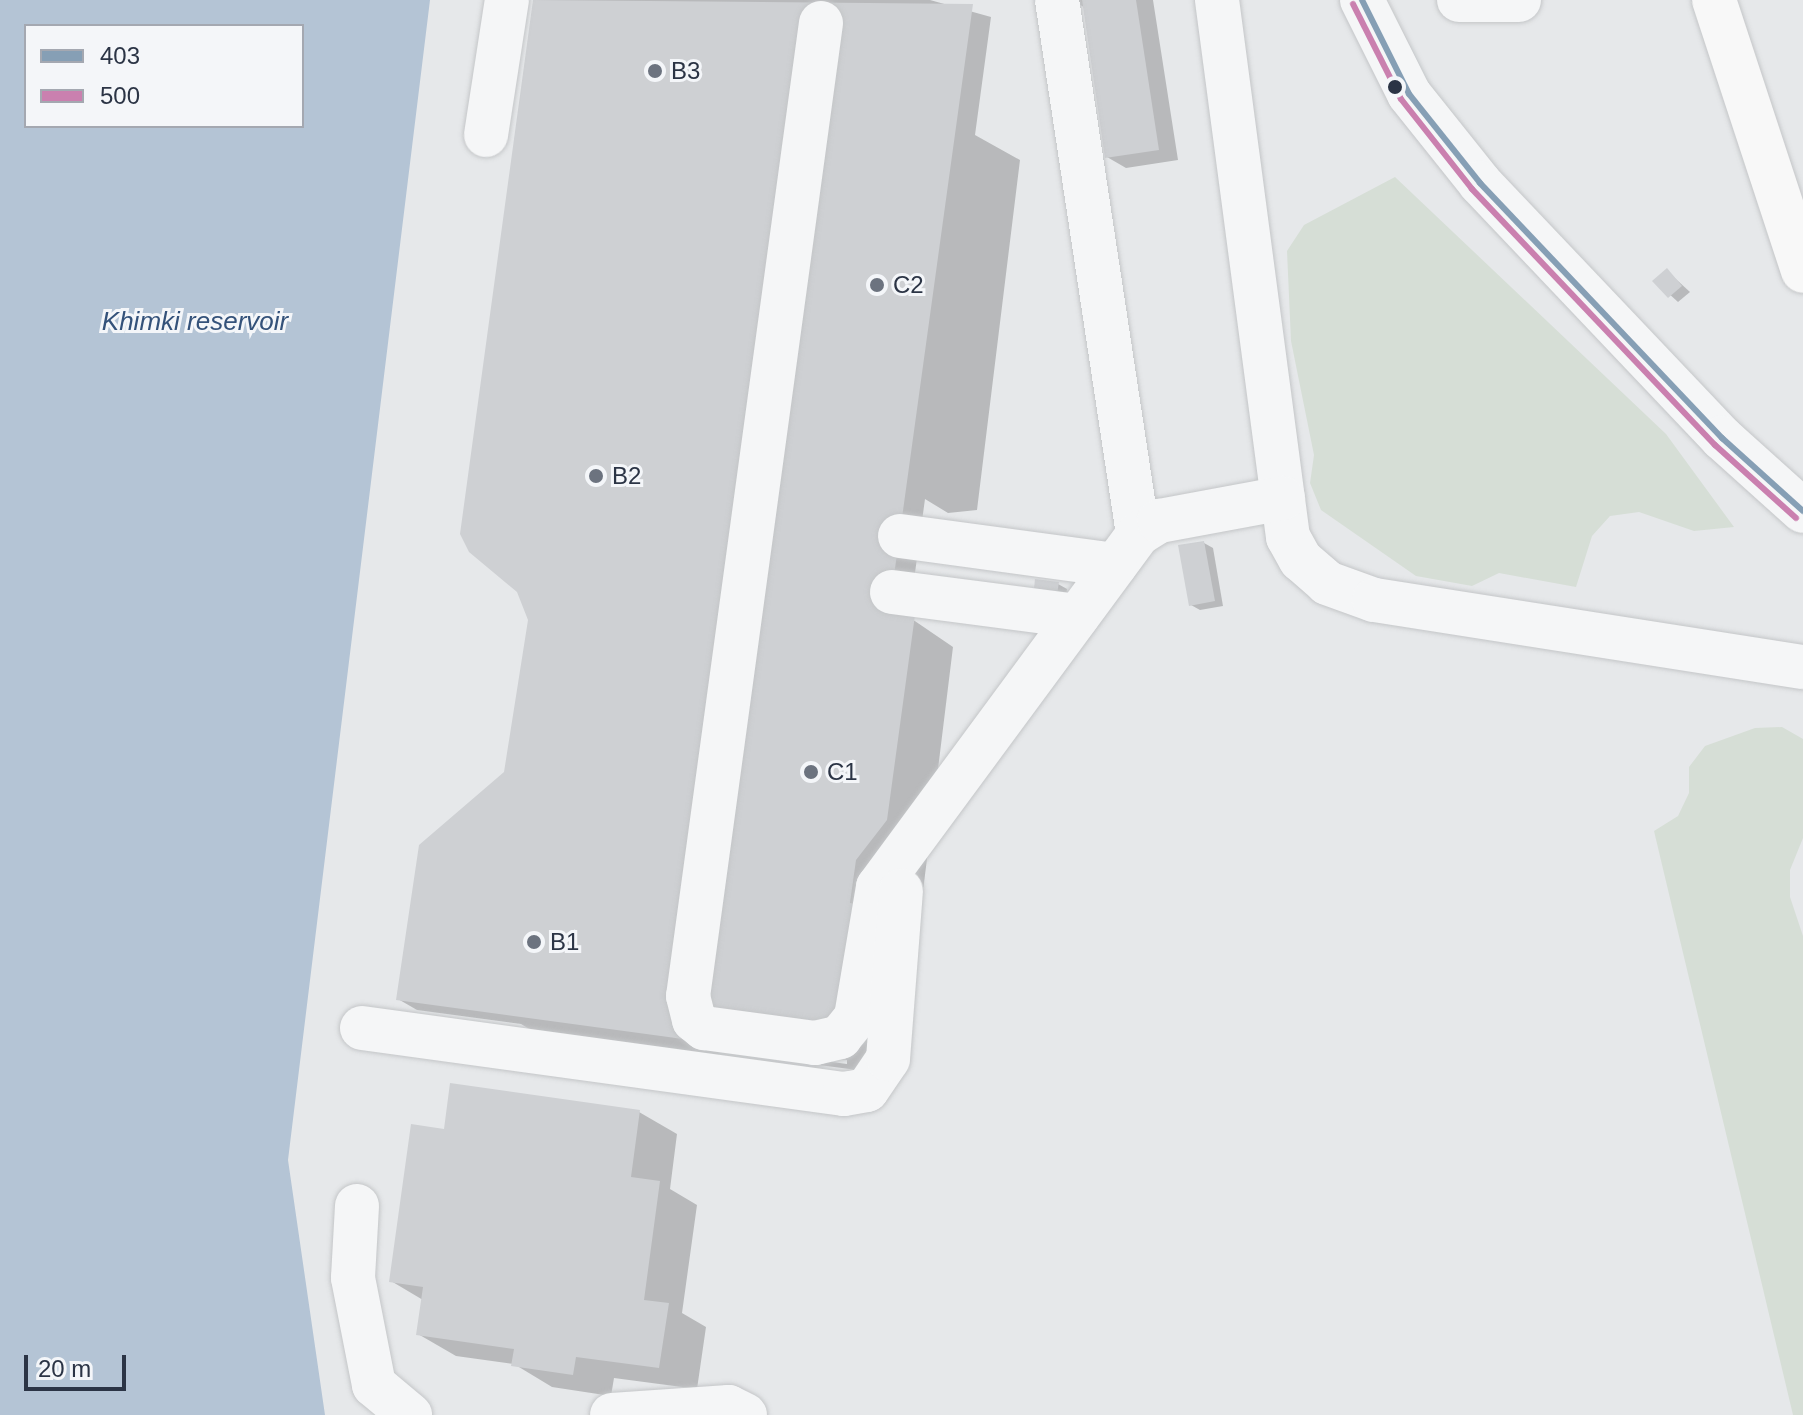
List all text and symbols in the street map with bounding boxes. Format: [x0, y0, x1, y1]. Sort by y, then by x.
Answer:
legend [24, 24, 304, 128]
text: 403 [100, 42, 140, 69]
place label: B3 [671, 57, 700, 85]
marker: B3 [646, 62, 664, 80]
unlabelled marker [1387, 79, 1403, 95]
text: 500 [100, 82, 140, 109]
place label: C2 [893, 271, 924, 299]
marker: C2 [868, 276, 886, 294]
water label: Khimki reservoir [102, 306, 288, 338]
place label: B2 [612, 462, 641, 490]
marker: B2 [587, 467, 605, 485]
place label: C1 [827, 758, 858, 786]
marker: C1 [802, 763, 820, 781]
place label: B1 [550, 928, 579, 956]
marker: B1 [525, 933, 543, 951]
scale bar [28, 1339, 130, 1389]
text: 20 m [38, 1355, 91, 1382]

